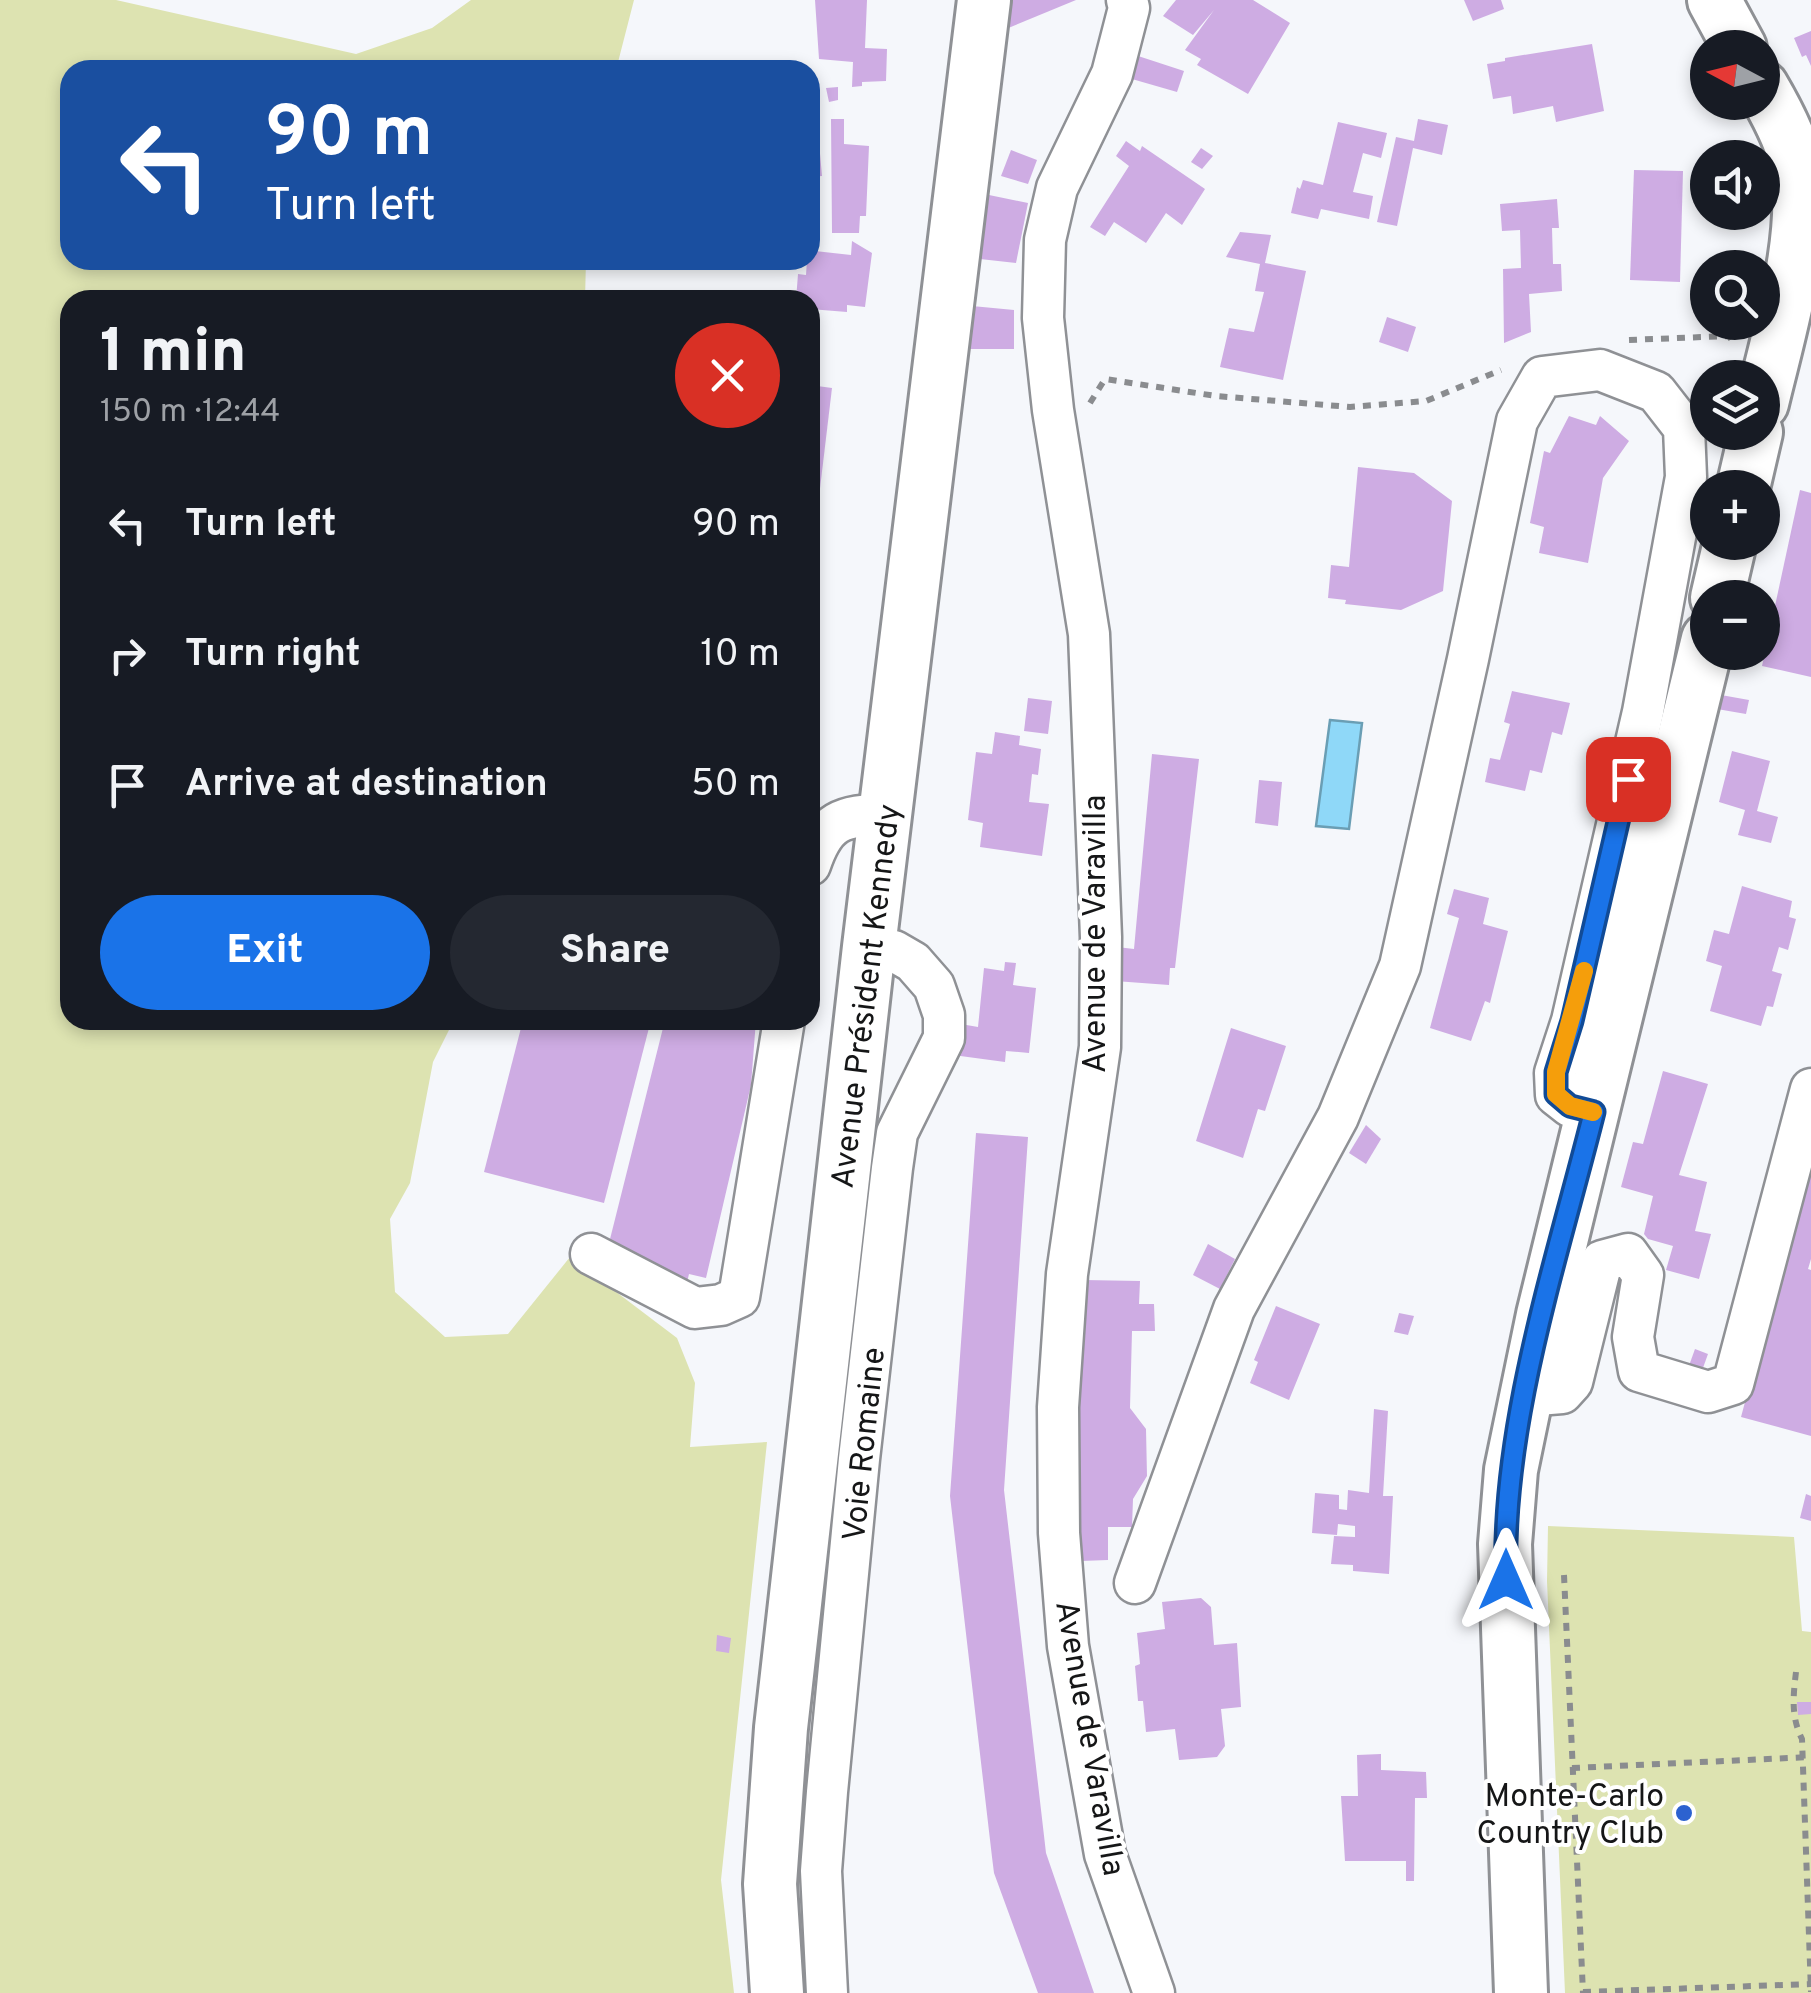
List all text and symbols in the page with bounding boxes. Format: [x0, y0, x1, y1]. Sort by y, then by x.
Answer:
north arrow [1690, 30, 1780, 120]
map controls [1690, 30, 1780, 670]
text: 90 m [265, 92, 433, 181]
icon: left [100, 100, 230, 230]
button: sound [1690, 140, 1780, 230]
text: Turn left [265, 179, 436, 236]
button: search [1690, 250, 1780, 340]
text: 1 min [100, 317, 247, 393]
button: close [675, 323, 780, 428]
button: layers [1690, 360, 1780, 450]
text: 150 m · 12:44 [100, 393, 280, 433]
button: + [1690, 470, 1780, 560]
icon: left [100, 498, 155, 553]
text: Turn left [185, 501, 337, 550]
text: 90 m [692, 501, 780, 550]
button: − [1690, 580, 1780, 670]
icon: right [100, 628, 155, 683]
text: Turn right [185, 631, 360, 680]
text: 10 m [700, 631, 780, 680]
pin [1586, 737, 1671, 822]
icon: arrive [1601, 752, 1656, 807]
icon: arrive [100, 758, 155, 813]
text: Arrive at destination [185, 761, 548, 810]
text: 50 m [691, 761, 780, 810]
street label: Avenue de Varavilla [1077, 795, 1117, 1073]
street label: Avenue Président Kennedy [825, 802, 911, 1191]
button: Exit [100, 895, 430, 1010]
button: Share [450, 895, 780, 1010]
street label: Voie Romaine [836, 1345, 896, 1543]
position arrow [1454, 1528, 1558, 1632]
street label: Avenue de Varavilla [1044, 1598, 1132, 1879]
place label: Monte-Carlo Country Club [1476, 1778, 1664, 1855]
marker: Monte-Carlo Country Club [1673, 1802, 1695, 1824]

